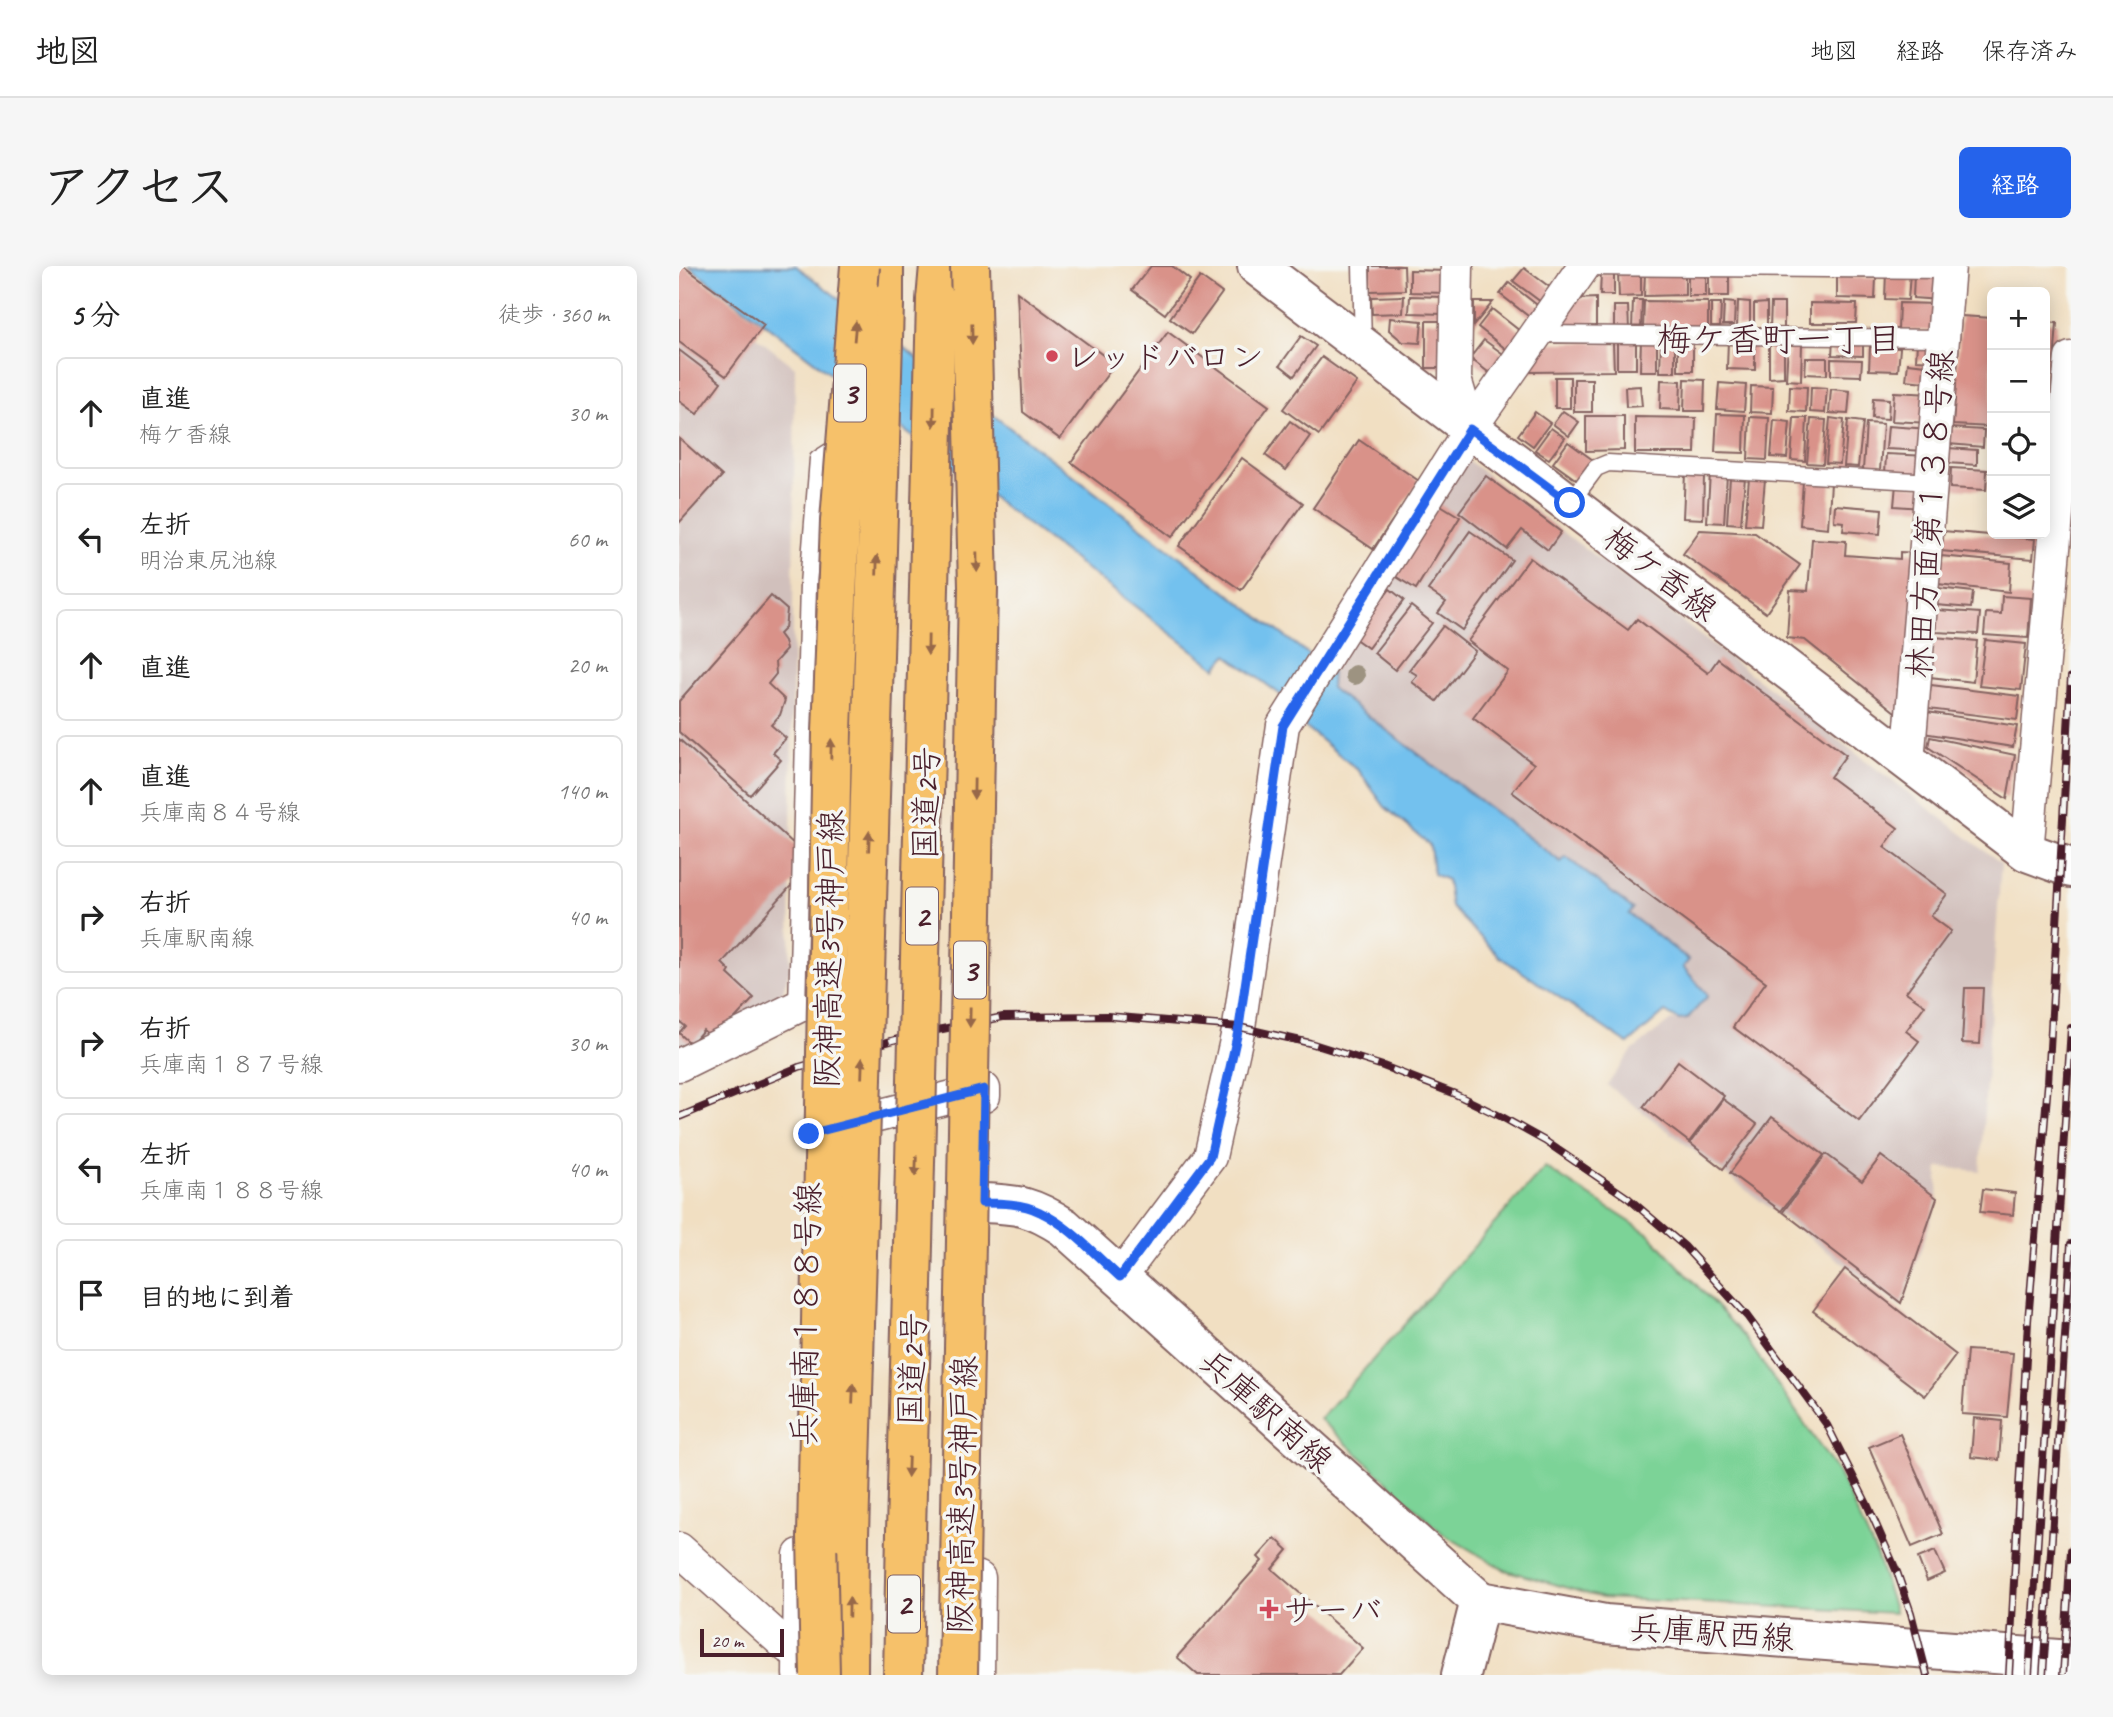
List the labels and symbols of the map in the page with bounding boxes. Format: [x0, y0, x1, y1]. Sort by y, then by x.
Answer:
district label: 梅ケ香町一丁目 [1656, 317, 1902, 362]
one-way arrow [850, 319, 861, 341]
one-way arrow [966, 323, 978, 345]
place label: レッドバロン [1066, 336, 1264, 378]
marker: レッドバロン [1044, 348, 1060, 364]
street label: 林田方面第１３８号線 [1898, 348, 1962, 680]
road number: 3 [834, 364, 866, 422]
one-way arrow [928, 407, 939, 429]
route start [1554, 487, 1585, 518]
street label: 梅ケ香線 [1595, 517, 1726, 630]
one-way arrow [972, 551, 983, 573]
one-way arrow [871, 553, 882, 575]
one-way arrow [923, 634, 934, 656]
one-way arrow [826, 738, 837, 760]
street label: 国道2号 [904, 746, 948, 860]
one-way arrow [968, 778, 980, 800]
street label: 阪神高速3号神戸線 [806, 809, 852, 1089]
one-way arrow [863, 830, 874, 852]
road number: 2 [906, 888, 938, 944]
road number: 3 [954, 942, 986, 998]
one-way arrow [964, 1006, 975, 1028]
one-way arrow [857, 1057, 868, 1079]
route end [793, 1118, 824, 1149]
one-way arrow [911, 1156, 922, 1178]
street label: 兵庫南１８８号線 [783, 1182, 829, 1446]
street label: 国道2号 [889, 1311, 935, 1427]
street label: 兵庫駅南線 [1191, 1340, 1342, 1482]
street label: 阪神高速3号神戸線 [939, 1355, 985, 1635]
one-way arrow [848, 1382, 859, 1404]
one-way arrow [902, 1456, 914, 1478]
road number: 2 [888, 1576, 920, 1632]
place label: サーバ [1283, 1589, 1382, 1631]
one-way arrow [843, 1596, 854, 1618]
marker: サーバ [1261, 1601, 1277, 1617]
street label: 兵庫駅西線 [1628, 1606, 1796, 1660]
scale bar [700, 1626, 784, 1658]

